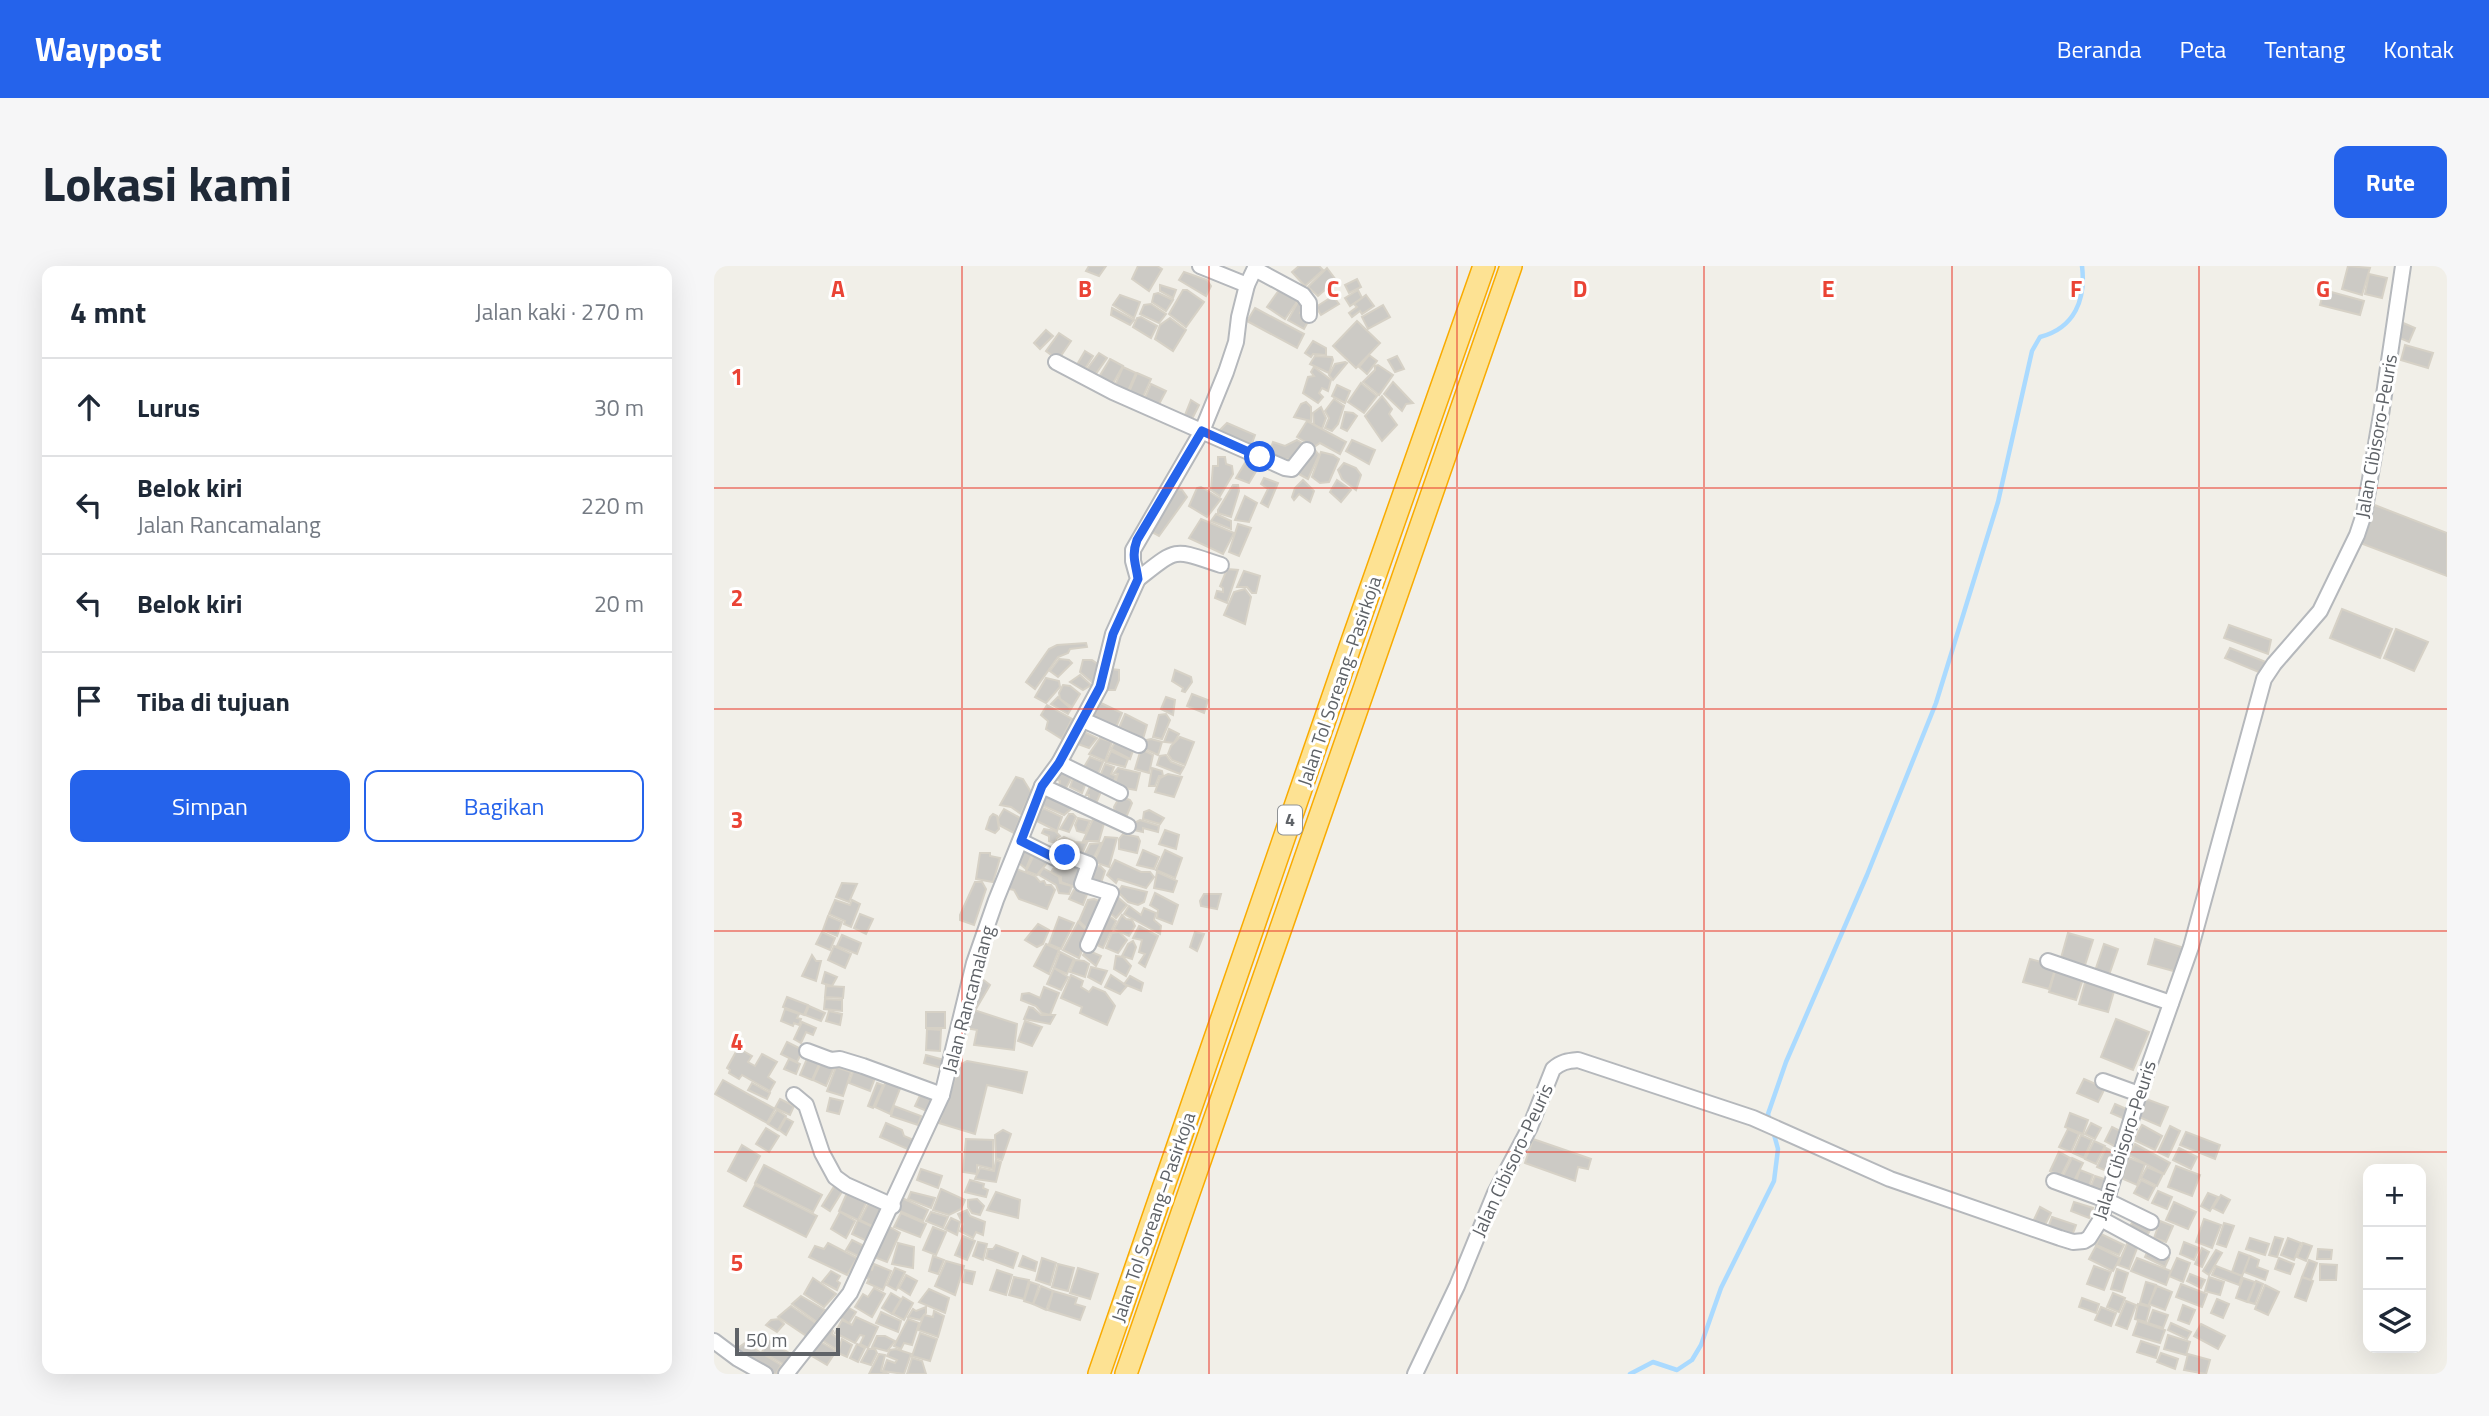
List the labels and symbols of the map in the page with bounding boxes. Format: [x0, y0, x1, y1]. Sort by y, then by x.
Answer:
text: A [831, 271, 845, 306]
text: B [1078, 271, 1092, 306]
text: C [1327, 271, 1339, 306]
text: D [1573, 271, 1587, 306]
text: E [1822, 271, 1834, 306]
text: F [2070, 271, 2082, 306]
text: G [2316, 271, 2330, 306]
street label: Jalan Cibisoro-Peuris [2347, 351, 2404, 520]
text: 1 [731, 359, 743, 394]
route start [1244, 441, 1275, 472]
street label: Jalan Tol Soreang–Pasirkoja [1289, 571, 1388, 790]
text: 2 [731, 580, 743, 615]
text: 3 [731, 802, 743, 837]
road number: 4 [1278, 806, 1302, 834]
route end [1049, 839, 1080, 870]
street label: Jalan Rancamalang [934, 922, 1001, 1076]
text: 4 [731, 1024, 743, 1059]
street label: Jalan Cibisoro-Peuris [2084, 1056, 2163, 1223]
street label: Jalan Cibisoro-Peuris [1463, 1078, 1560, 1241]
street label: Jalan Tol Soreang–Pasirkoja [1103, 1107, 1202, 1326]
text: 5 [731, 1245, 743, 1280]
scale bar [735, 1325, 840, 1357]

